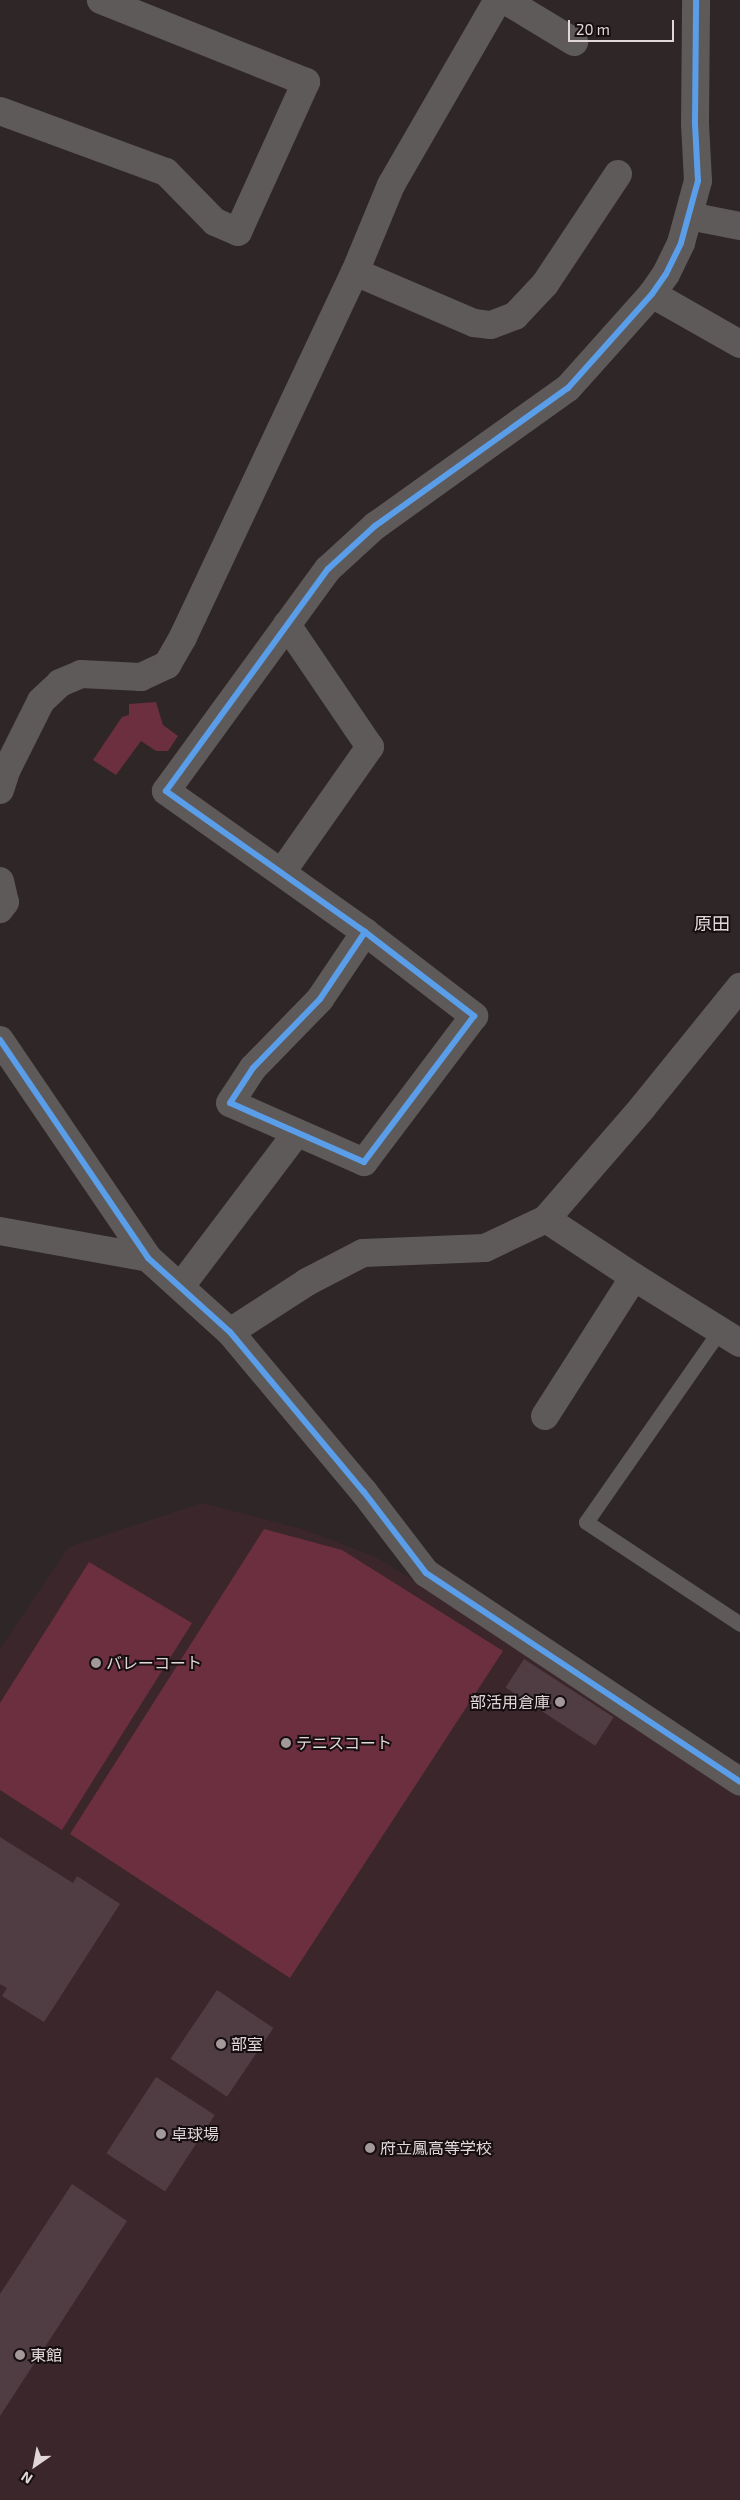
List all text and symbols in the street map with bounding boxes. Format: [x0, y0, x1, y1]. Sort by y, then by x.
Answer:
scale bar [570, 10, 676, 42]
text: 20 m [576, 20, 610, 38]
district label: 原田 [694, 912, 730, 934]
place label: バレーコート [106, 1653, 202, 1673]
marker: バレーコート [90, 1657, 102, 1669]
place label: 部活用倉庫 [470, 1692, 550, 1712]
marker: 部活用倉庫 [554, 1696, 566, 1708]
place label: テニスコート [296, 1733, 392, 1753]
marker: テニスコート [280, 1737, 292, 1749]
place label: 部室 [231, 2034, 263, 2054]
marker: 部室 [215, 2038, 227, 2050]
place label: 卓球場 [171, 2124, 219, 2144]
marker: 卓球場 [155, 2128, 167, 2140]
place label: 府立鳳高等学校 [380, 2138, 492, 2158]
marker: 府立鳳高等学校 [364, 2142, 376, 2154]
place label: 東館 [30, 2345, 62, 2365]
marker: 東館 [14, 2349, 26, 2361]
north arrow [10, 2440, 60, 2490]
text: N [18, 2468, 35, 2488]

